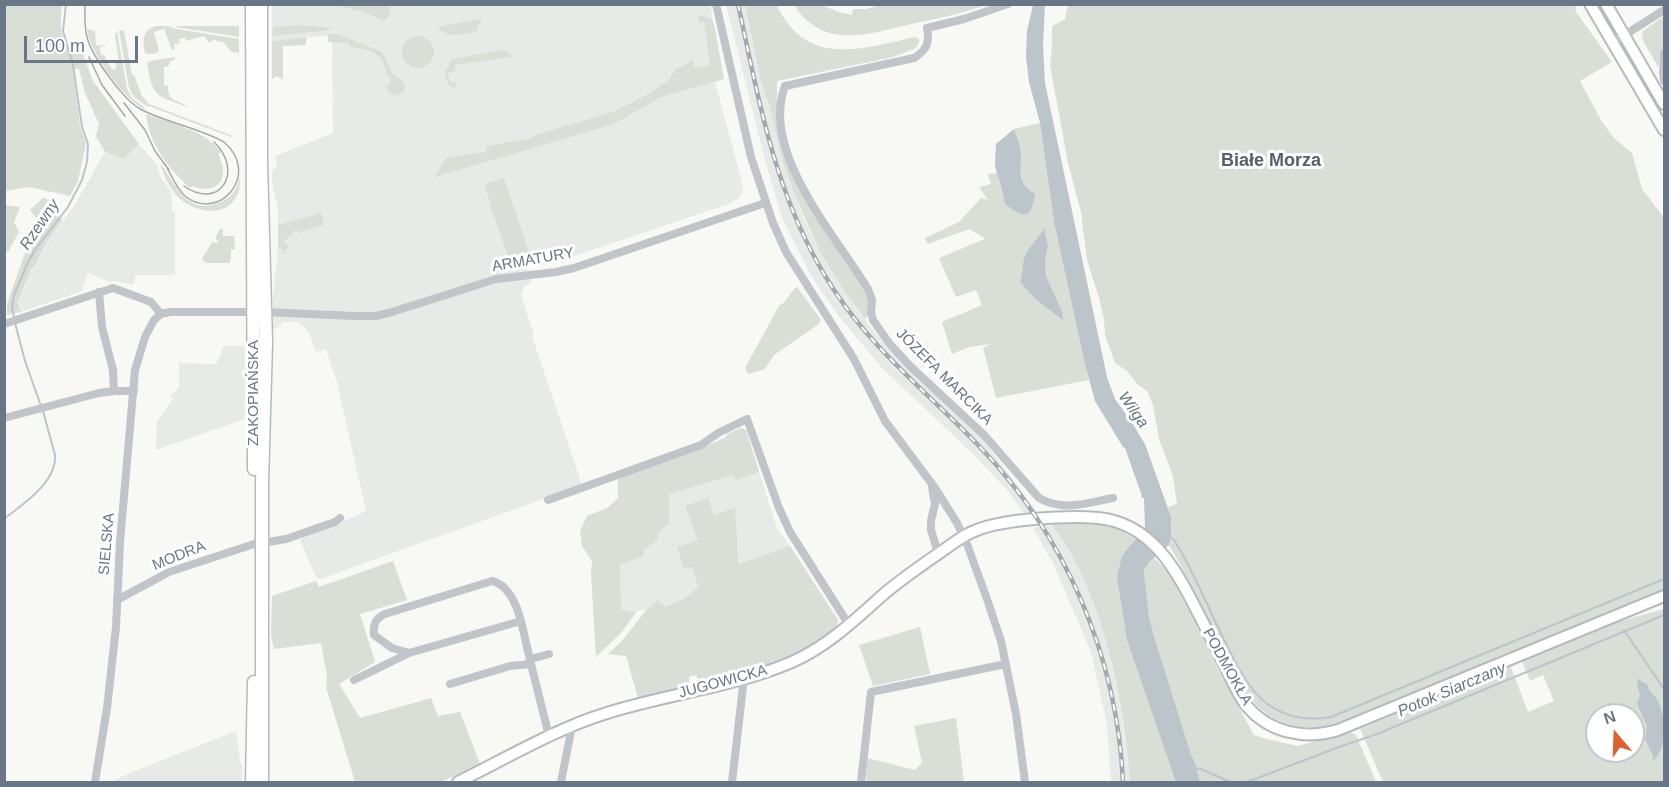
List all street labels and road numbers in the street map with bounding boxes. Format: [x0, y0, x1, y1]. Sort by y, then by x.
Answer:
street label: ARMATURY [491, 244, 575, 276]
street label: JÓZEFA MARCIKA [892, 325, 996, 429]
street label: ZAKOPIAŃSKA [245, 340, 263, 446]
street label: SIELSKA [95, 512, 119, 576]
street label: MODRA [150, 537, 208, 575]
street label: PODMOKŁA [1199, 625, 1255, 709]
street label: JUGOWICKA [677, 662, 769, 702]

